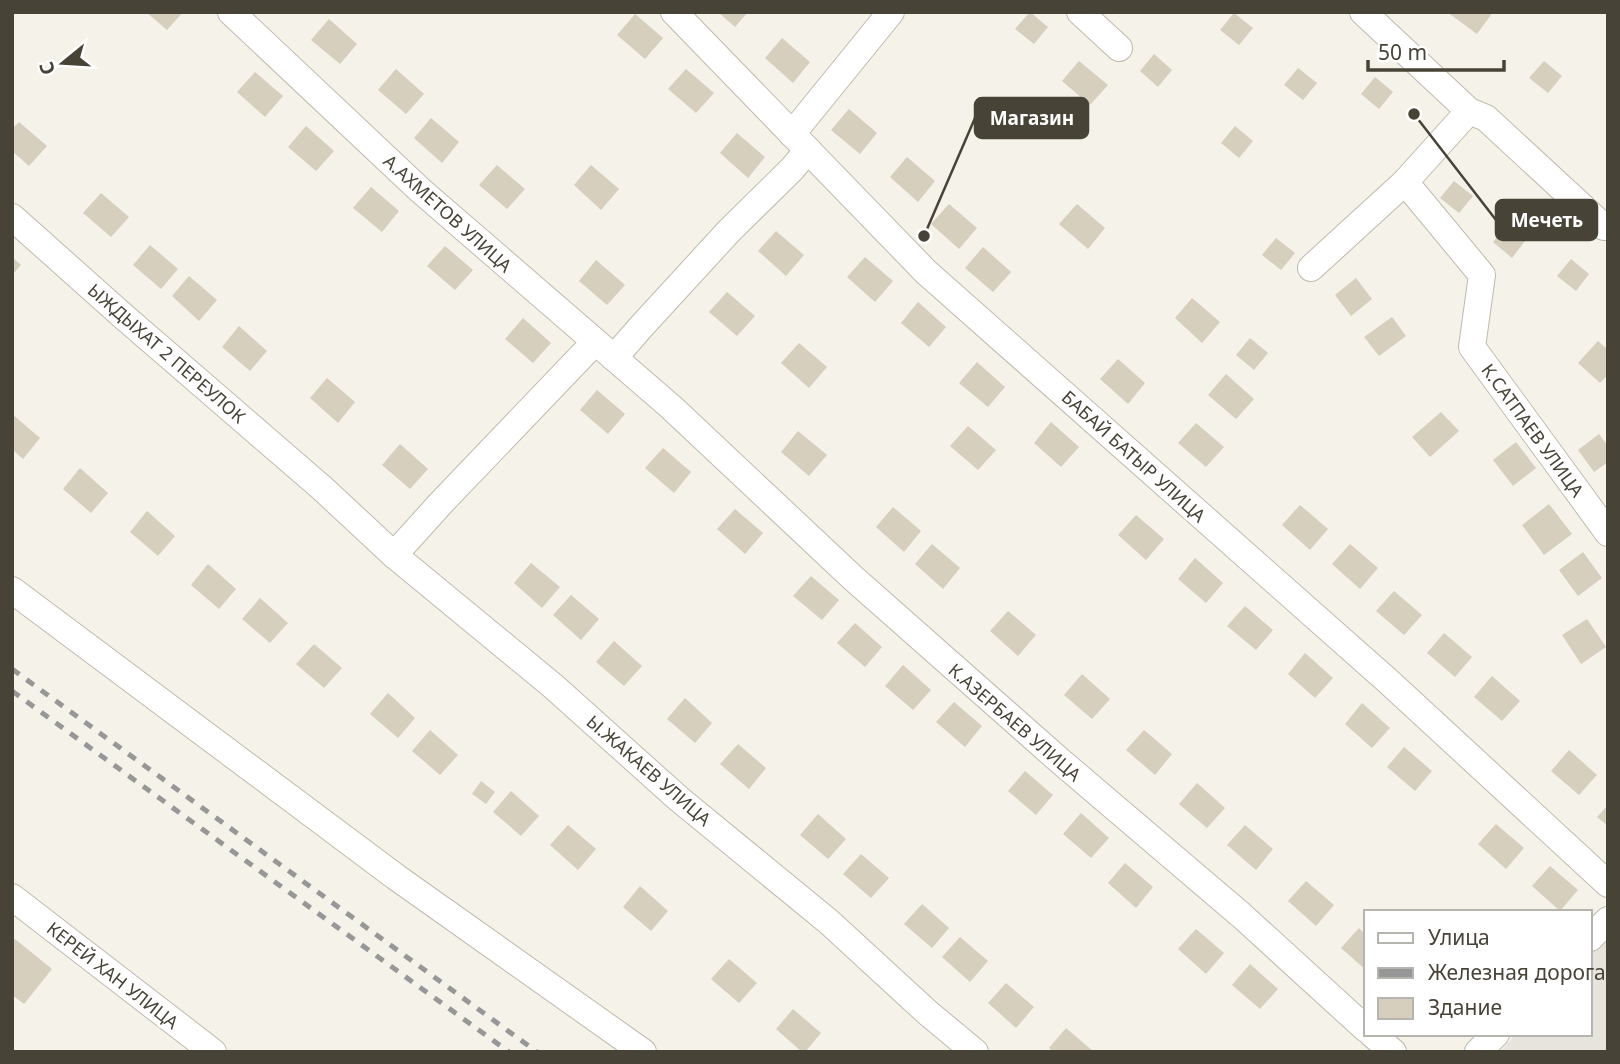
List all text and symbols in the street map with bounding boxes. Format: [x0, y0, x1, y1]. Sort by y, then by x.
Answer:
north arrow [28, 28, 98, 98]
scale bar [1368, 28, 1504, 72]
text: 50 m [1378, 38, 1427, 66]
text: С [33, 58, 61, 78]
callout: Магазин [975, 98, 1088, 138]
text: Магазин [990, 105, 1074, 131]
street label: А.АХМЕТОВ УЛИЦА [379, 149, 518, 277]
callout: Мечеть [1496, 200, 1597, 240]
text: Мечеть [1511, 207, 1583, 233]
street label: ЫЖДЫХАТ 2 ПЕРЕУЛОК [83, 278, 251, 429]
street label: К.САТПАЕВ УЛИЦА [1476, 358, 1590, 502]
street label: БАБАЙ БАТЫР УЛИЦА [1057, 385, 1211, 527]
street label: К.АЗЕРБАЕВ УЛИЦА [944, 658, 1087, 787]
street label: Ы.ЖАКАЕВ УЛИЦА [582, 709, 717, 831]
legend [1364, 910, 1592, 1036]
street label: КЕРЕЙ ХАН УЛИЦА [42, 916, 184, 1034]
text: Улица [1428, 923, 1490, 951]
text: Железная дорога [1428, 958, 1606, 986]
text: Здание [1428, 993, 1502, 1021]

